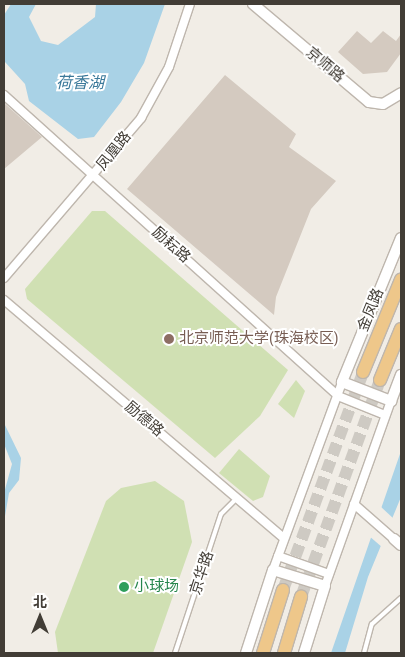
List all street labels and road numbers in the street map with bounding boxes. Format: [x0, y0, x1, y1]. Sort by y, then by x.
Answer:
street label: 京师路 [302, 44, 348, 86]
street label: 凤凰路 [93, 128, 135, 174]
street label: 励耘路 [148, 223, 194, 267]
street label: 金凤路 [354, 286, 388, 334]
street label: 励德路 [121, 398, 167, 440]
street label: 京华路 [186, 549, 218, 597]

